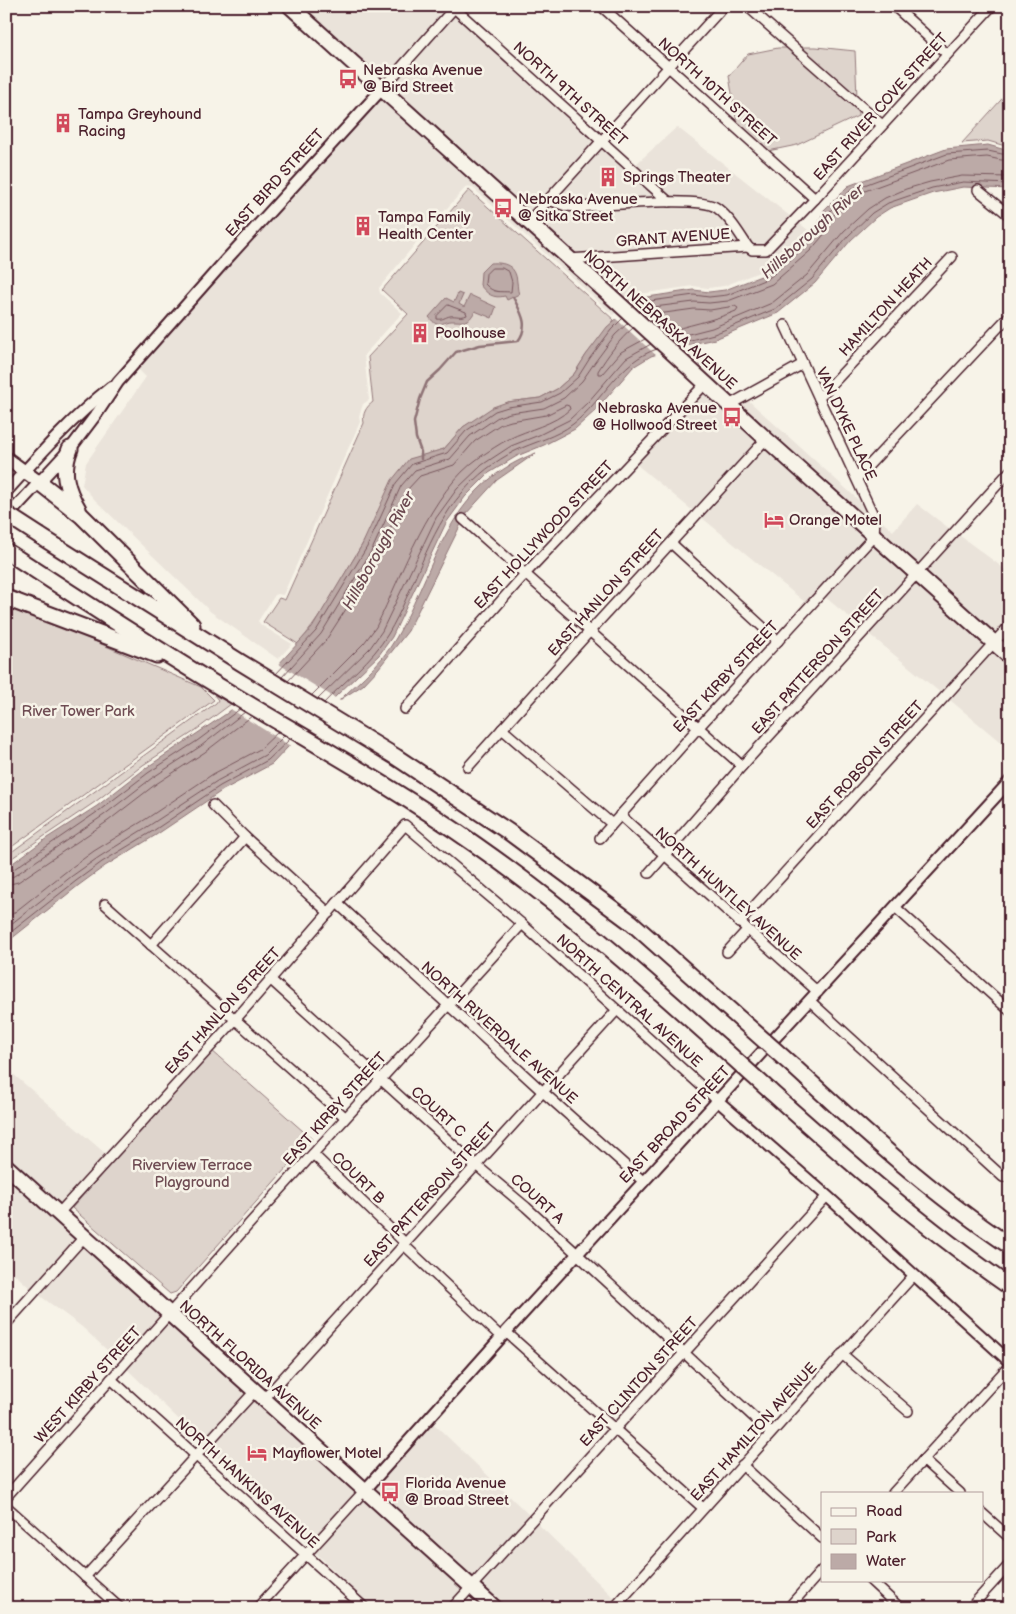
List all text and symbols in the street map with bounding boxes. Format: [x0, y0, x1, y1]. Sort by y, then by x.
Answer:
street label: EAST RIVER COVE STREET [810, 29, 952, 185]
street label: NORTH 10TH STREET [654, 34, 780, 150]
street label: NORTH 9TH STREET [509, 38, 631, 150]
place label: Nebraska Avenue @ Bird Street [363, 61, 483, 97]
bus stop icon: Nebraska Avenue @ Bird Street [337, 68, 359, 90]
place label: Tampa Greyhound Racing [78, 105, 202, 141]
building icon: Tampa Greyhound Racing [52, 112, 74, 134]
street label: EAST BIRD STREET [222, 125, 328, 241]
building icon: Springs Theater [597, 166, 619, 188]
place label: Springs Theater [623, 168, 731, 187]
water label: Hillsborough River [758, 180, 869, 283]
place label: Nebraska Avenue @ Sitka Street [518, 190, 638, 226]
bus stop icon: Nebraska Avenue @ Sitka Street [492, 197, 514, 219]
place label: Tampa Family Health Center [378, 208, 474, 244]
building icon: Tampa Family Health Center [352, 215, 374, 237]
street label: GRANT AVENUE [615, 225, 731, 251]
street label: NORTH NEBRASKA AVENUE [579, 246, 741, 394]
street label: HAMILTON HEATH [835, 254, 937, 360]
building icon: Poolhouse [409, 322, 431, 344]
place label: Poolhouse [435, 324, 506, 343]
street label: VAN DYKE PLACE [811, 364, 881, 484]
place label: Nebraska Avenue @ Hollwood Street [592, 399, 717, 435]
bus stop icon: Nebraska Avenue @ Hollwood Street [721, 406, 743, 428]
street label: EAST HOLLYWOOD STREET [470, 457, 618, 613]
water label: Hillsborough River [339, 488, 420, 613]
hotel icon: Orange Motel [763, 509, 785, 531]
place label: Orange Motel [789, 511, 882, 530]
street label: EAST HANLON STREET [544, 526, 668, 660]
street label: EAST PATTERSON STREET [748, 586, 888, 738]
street label: EAST KIRBY STREET [669, 617, 783, 737]
street label: EAST ROBSON STREET [802, 697, 928, 833]
park label: River Tower Park [22, 702, 135, 721]
street label: NORTH HUNTLEY AVENUE [651, 823, 805, 965]
street label: NORTH CENTRAL AVENUE [552, 930, 706, 1072]
street label: EAST HANLON STREET [161, 944, 285, 1078]
street label: NORTH RIVERDALE AVENUE [417, 958, 581, 1108]
street label: EAST KIRBY STREET [279, 1048, 391, 1170]
street label: EAST BROAD STREET [616, 1062, 734, 1188]
street label: COURT C [407, 1082, 470, 1142]
street label: EAST PATTERSON STREET [360, 1119, 500, 1271]
street label: COURT B [327, 1148, 389, 1208]
park label: Riverview Terrace Playground [132, 1156, 252, 1192]
street label: COURT A [506, 1170, 568, 1229]
street label: NORTH FLORIDA AVENUE [175, 1296, 325, 1434]
street label: EAST CLINTON STREET [576, 1313, 702, 1451]
street label: WEST KIRBY STREET [31, 1323, 145, 1447]
street label: EAST HAMILTON AVENUE [687, 1359, 821, 1505]
street label: NORTH HANKINS AVENUE [171, 1413, 323, 1553]
hotel icon: Mayflower Motel [246, 1442, 268, 1464]
place label: Mayflower Motel [272, 1444, 382, 1463]
place label: Florida Avenue @ Broad Street [405, 1474, 509, 1510]
bus stop icon: Florida Avenue @ Broad Street [379, 1481, 401, 1503]
legend [821, 1492, 984, 1582]
text: Road [866, 1502, 902, 1521]
text: Park [866, 1528, 897, 1547]
text: Water [866, 1552, 906, 1571]

